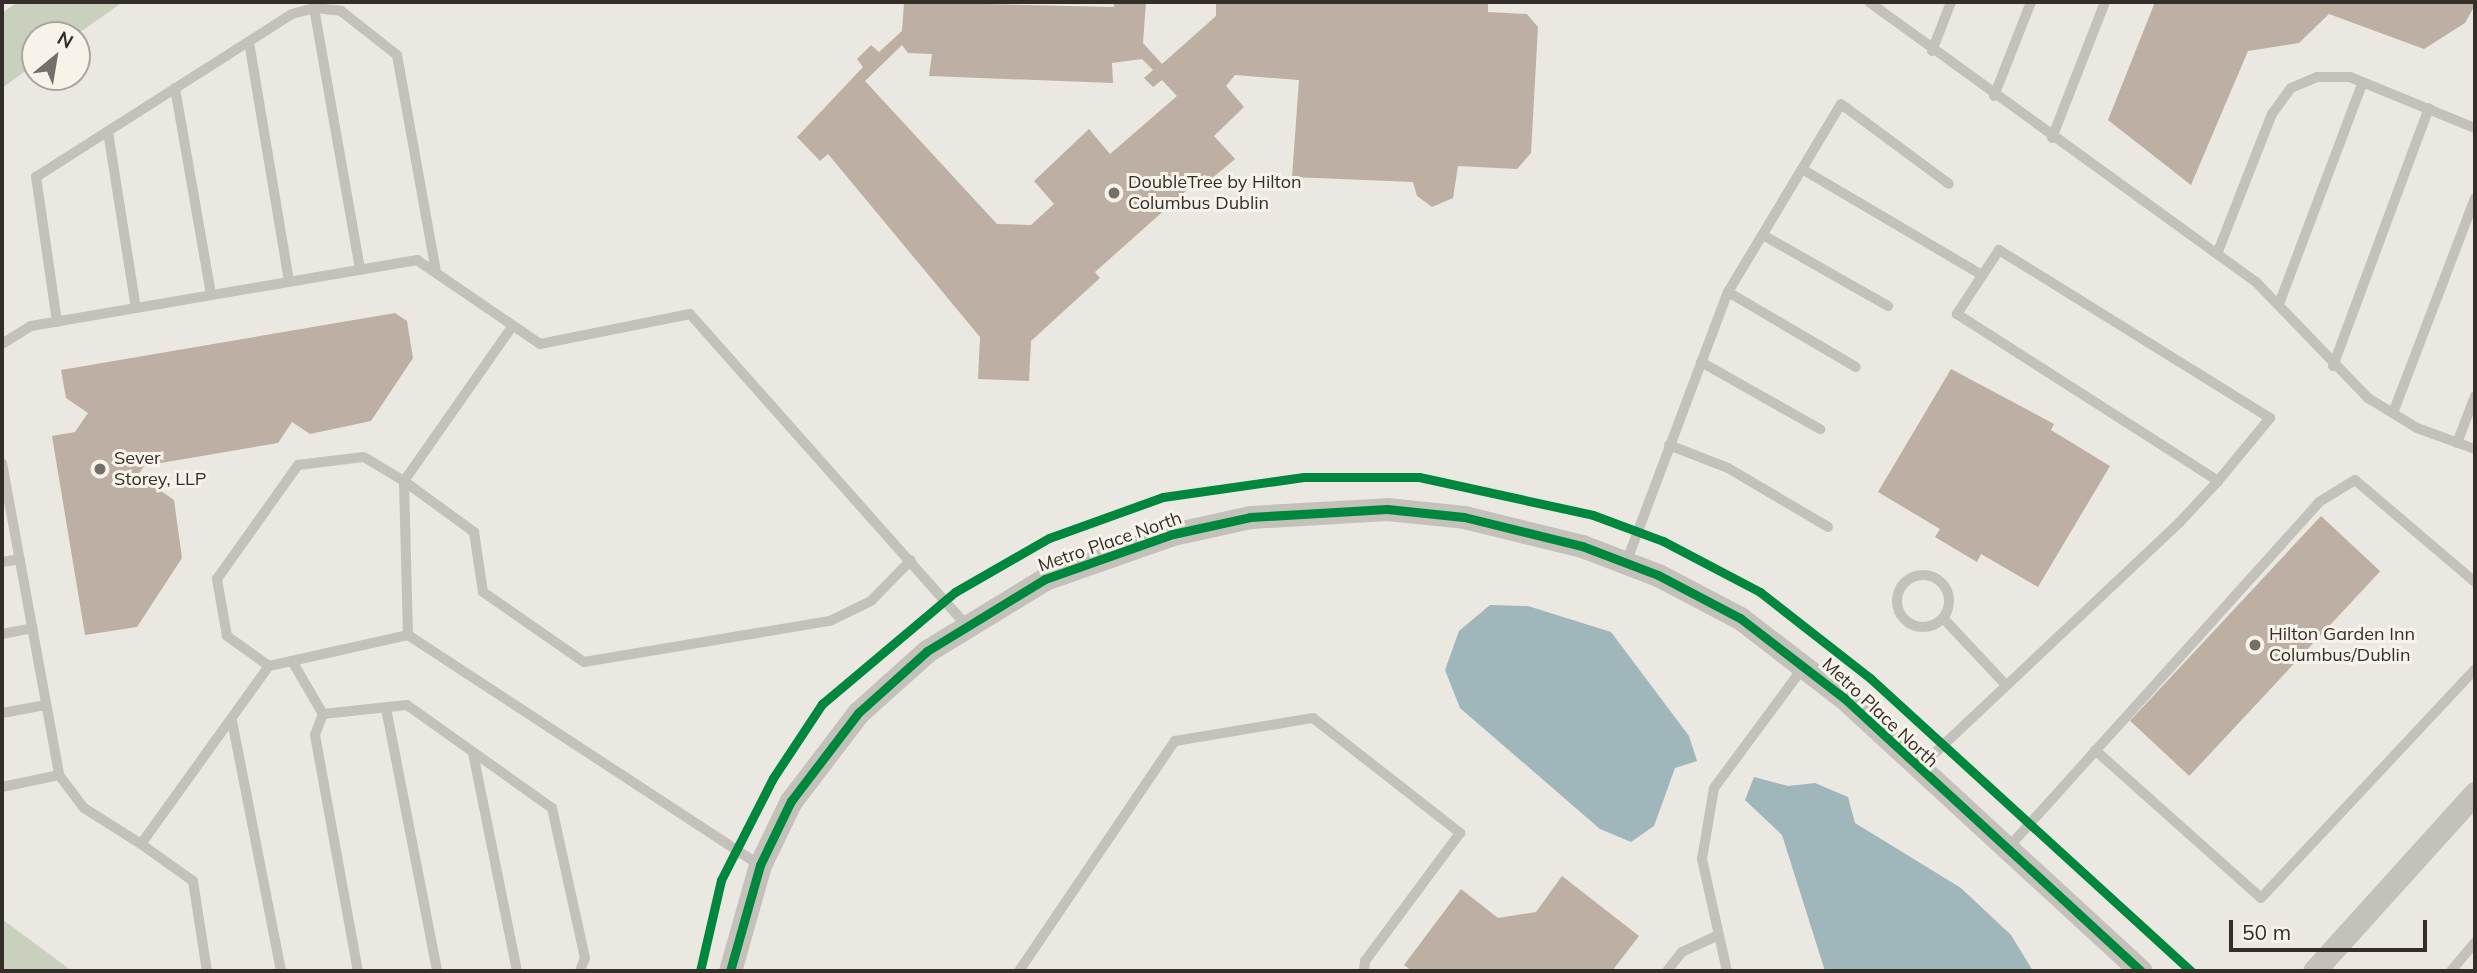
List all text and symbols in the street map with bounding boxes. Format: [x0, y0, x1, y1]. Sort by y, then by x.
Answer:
north arrow [21, 21, 91, 91]
text: N [53, 26, 78, 54]
place label: DoubleTree by Hilton Columbus Dublin [1128, 172, 1301, 214]
marker: DoubleTree by Hilton Columbus Dublin [1106, 185, 1122, 201]
place label: Sever Storey, LLP [114, 448, 207, 490]
marker: Sever Storey, LLP [92, 461, 108, 477]
street label: Metro Place North [1035, 507, 1185, 577]
place label: Hilton Garden Inn Columbus/Dublin [2269, 624, 2415, 666]
marker: Hilton Garden Inn Columbus/Dublin [2247, 637, 2263, 653]
street label: Metro Place North [1818, 654, 1942, 772]
scale bar [2232, 906, 2430, 950]
text: 50 m [2242, 919, 2291, 945]

